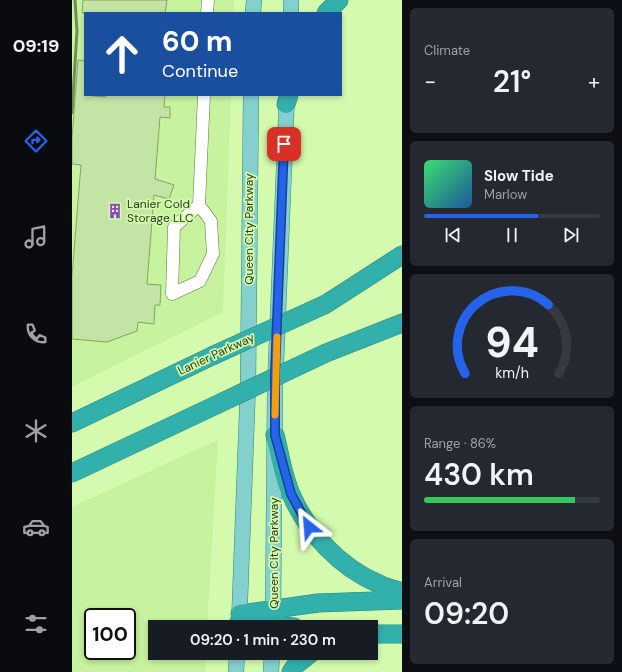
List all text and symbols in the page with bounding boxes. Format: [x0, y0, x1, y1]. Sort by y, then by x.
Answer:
text: 60 m [162, 23, 232, 60]
icon: ahead [96, 28, 148, 80]
text: 09:19 [13, 34, 59, 58]
text: Climate [424, 42, 470, 59]
text: Continue [162, 59, 238, 83]
text: 21° [493, 62, 531, 101]
text: − [424, 67, 436, 96]
text: + [588, 67, 600, 96]
icon: directions [22, 127, 50, 155]
pin [267, 127, 301, 161]
icon: arrive [273, 133, 295, 155]
text: Slow Tide [484, 166, 554, 186]
street label: Queen City Parkway [241, 173, 257, 285]
text: Marlow [484, 186, 527, 203]
place label: Lanier Cold Storage LLC [127, 196, 194, 226]
building icon: Lanier Cold Storage LLC [106, 202, 124, 220]
icon: music [22, 223, 50, 251]
icon: previous [442, 224, 464, 246]
icon: pause [501, 224, 523, 246]
icon: next [560, 224, 582, 246]
text: 94 [485, 316, 539, 370]
icon: phone [22, 320, 50, 348]
street label: Lanier Parkway [175, 329, 257, 379]
text: km/h [495, 364, 529, 382]
icon: climate [22, 417, 50, 445]
text: Range · 86% [424, 435, 496, 452]
text: 430 km [424, 455, 534, 494]
street label: Queen City Parkway [266, 497, 282, 609]
position arrow [288, 506, 330, 548]
icon: car [22, 513, 50, 541]
text: Arrival [424, 574, 462, 591]
text: 09:20 [424, 594, 509, 633]
speed limit sign: 100 [84, 608, 136, 660]
icon: filters [22, 610, 50, 638]
text: 09:20 · 1 min · 230 m [190, 630, 336, 650]

